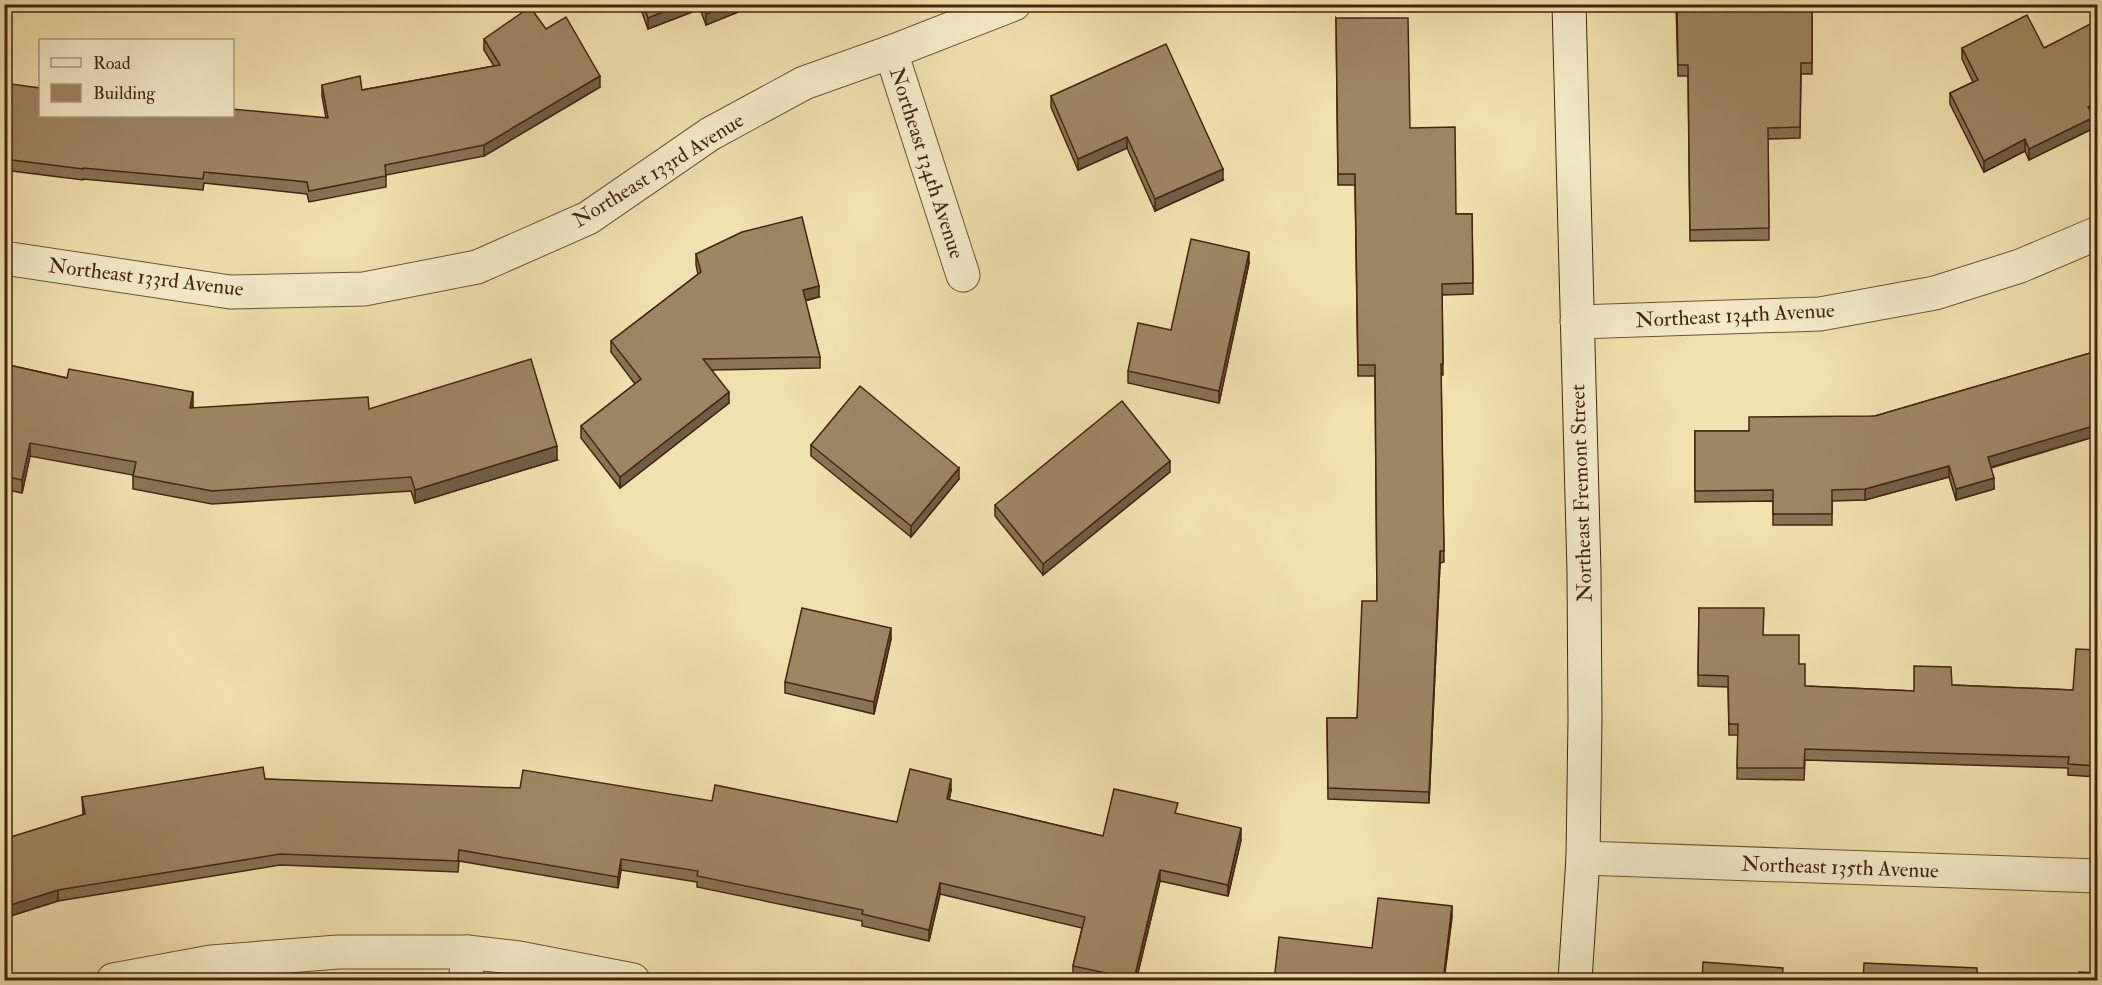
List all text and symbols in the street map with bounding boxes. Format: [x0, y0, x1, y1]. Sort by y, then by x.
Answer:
legend [39, 39, 234, 117]
text: Road [93, 52, 131, 75]
street label: Northeast 134th Avenue [883, 64, 970, 263]
text: Building [93, 82, 156, 105]
street label: Northeast 133rd Avenue [568, 107, 749, 234]
street label: Northeast 133rd Avenue [47, 252, 245, 303]
street label: Northeast 134th Avenue [1635, 297, 1836, 334]
street label: Northeast Fremont Street [1564, 383, 1599, 602]
street label: Northeast 135th Avenue [1741, 851, 1939, 884]

